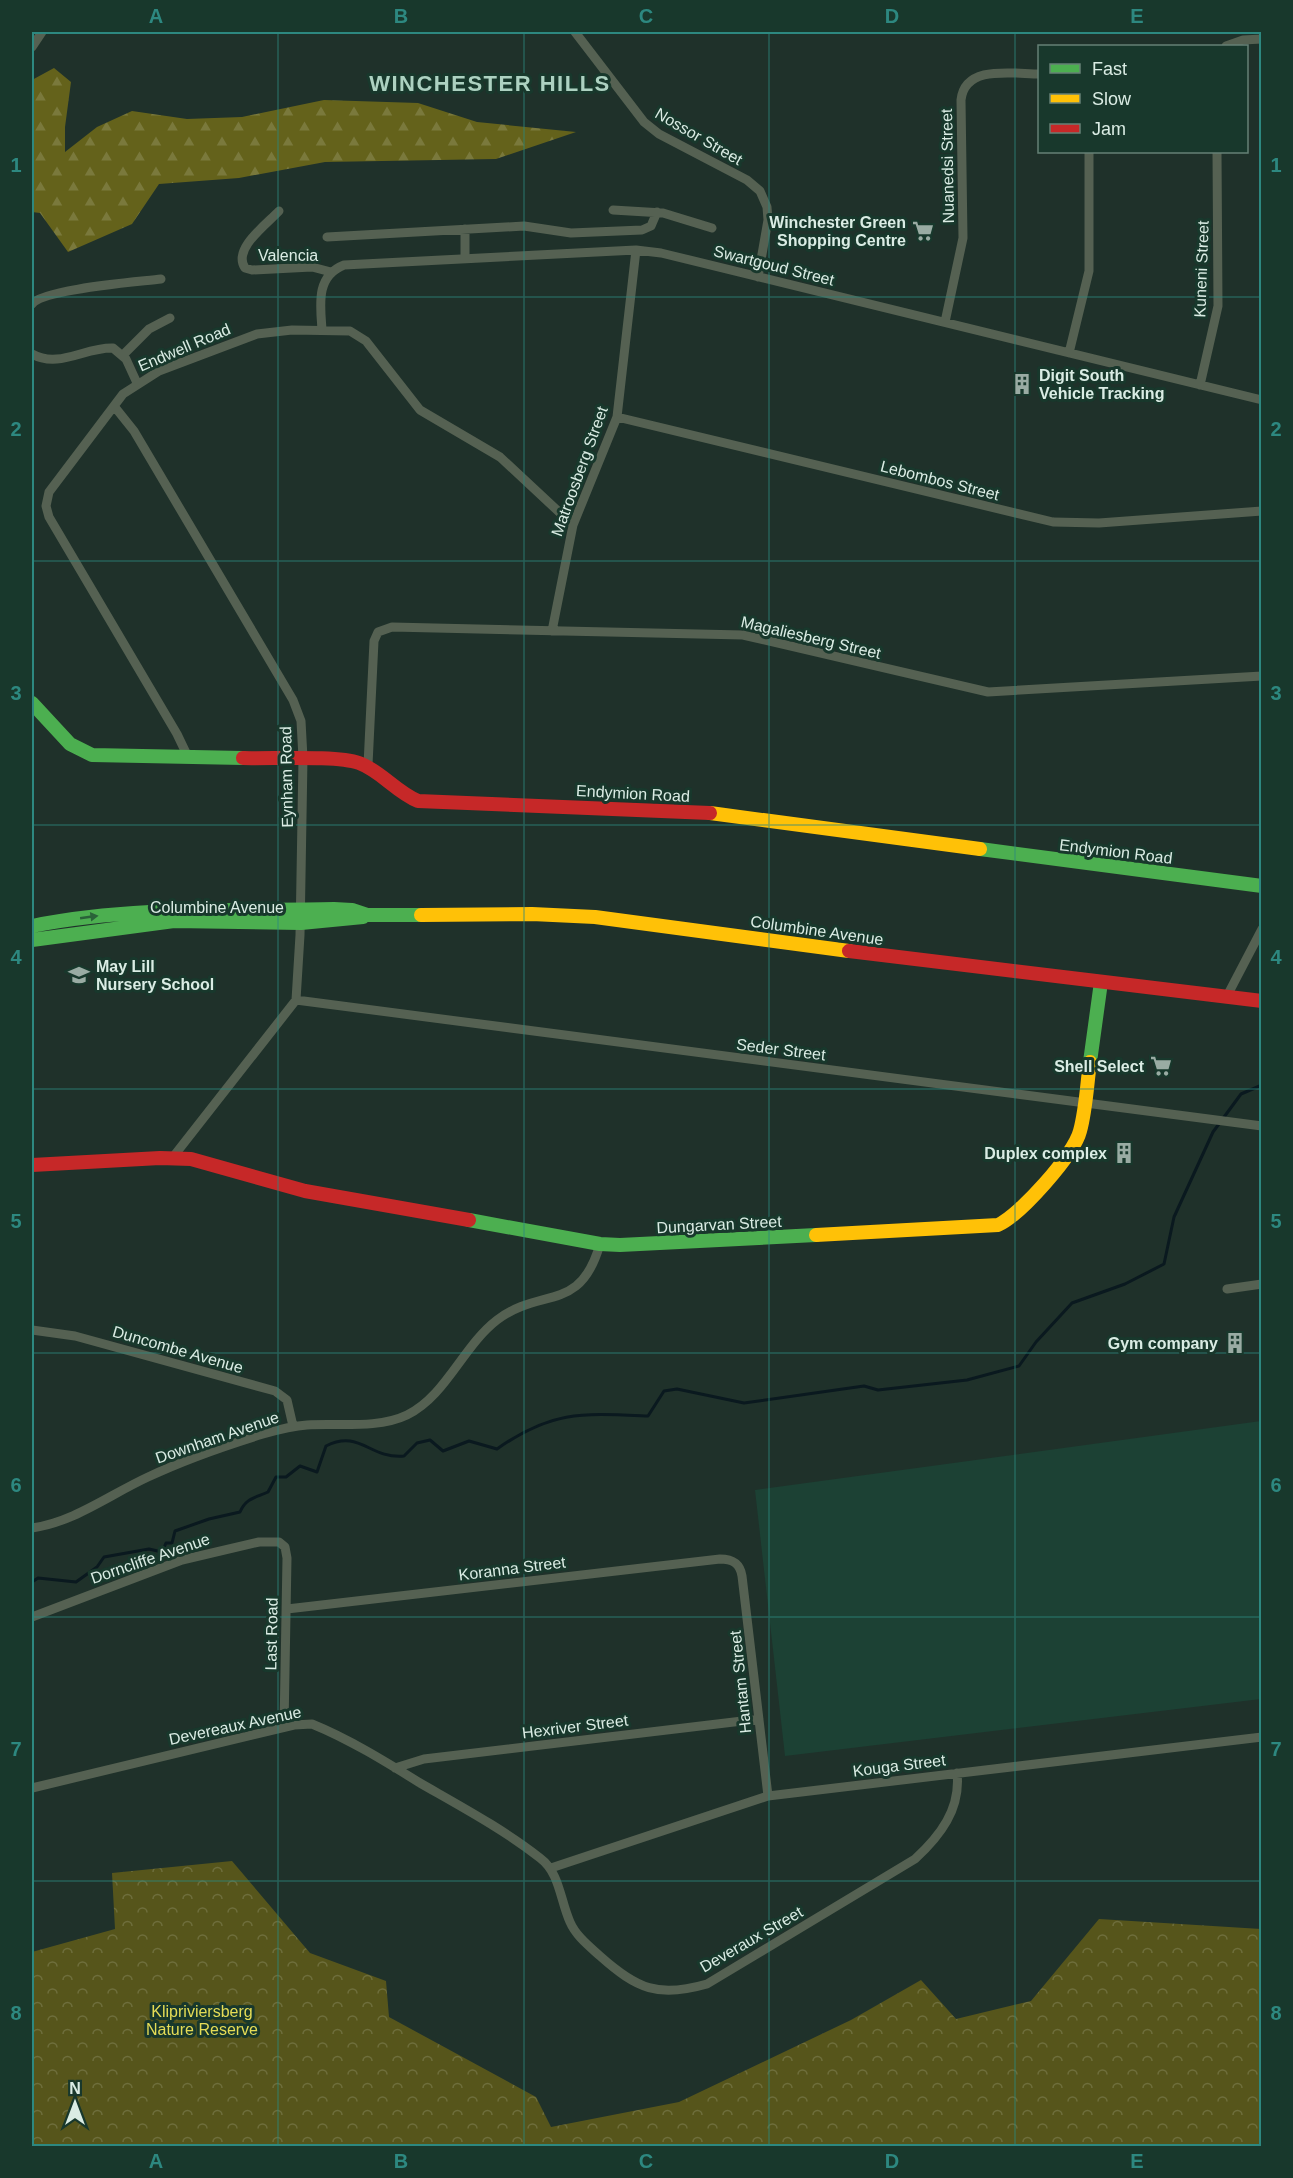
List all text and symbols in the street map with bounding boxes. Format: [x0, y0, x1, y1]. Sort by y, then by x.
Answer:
text: A [149, 5, 163, 27]
text: B [394, 5, 408, 27]
text: C [639, 5, 653, 27]
text: D [885, 5, 899, 27]
text: E [1130, 5, 1144, 27]
legend [1038, 45, 1248, 153]
text: Fast [1092, 59, 1127, 79]
district label: WINCHESTER HILLS [369, 71, 611, 96]
text: Slow [1092, 89, 1132, 109]
street label: Nossor Street [652, 105, 746, 169]
street label: Nuanedsi Street [938, 108, 957, 223]
text: Jam [1092, 119, 1126, 139]
text: 1 [10, 154, 22, 176]
text: 1 [1270, 154, 1282, 176]
place label: Winchester Green Shopping Centre [769, 214, 906, 249]
supermarket icon: Winchester Green Shopping Centre [911, 219, 935, 243]
street label: Kuneni Street [1191, 220, 1212, 318]
street label: Swartgoud Street [712, 242, 836, 289]
street label: Valencia [258, 247, 318, 264]
street label: Endwell Road [135, 320, 233, 375]
place label: Digit South Vehicle Tracking [1039, 367, 1164, 402]
building icon: Digit South Vehicle Tracking [1010, 372, 1034, 396]
street label: Matroosberg Street [548, 403, 611, 538]
text: 2 [10, 418, 22, 440]
text: 2 [1270, 418, 1282, 440]
street label: Lebombos Street [879, 457, 1002, 504]
street label: Magaliesberg Street [739, 613, 883, 662]
text: 3 [10, 682, 22, 704]
text: 3 [1270, 682, 1282, 704]
street label: Eynham Road [277, 726, 296, 828]
street label: Endymion Road [576, 782, 690, 805]
street label: Endymion Road [1058, 836, 1173, 867]
street label: Columbine Avenue [150, 899, 284, 916]
one-way arrow [80, 912, 99, 922]
street label: Columbine Avenue [749, 913, 885, 948]
text: 4 [10, 946, 22, 968]
text: 4 [1270, 946, 1282, 968]
place label: May Lill Nursery School [96, 958, 214, 993]
school or university icon: May Lill Nursery School [67, 963, 91, 987]
street label: Seder Street [735, 1036, 827, 1063]
supermarket icon: Shell Select [1149, 1054, 1173, 1078]
place label: Shell Select [1054, 1058, 1145, 1075]
building icon: Duplex complex [1112, 1141, 1136, 1165]
place label: Duplex complex [984, 1145, 1107, 1162]
text: 5 [10, 1210, 22, 1232]
text: 5 [1270, 1210, 1282, 1232]
street label: Dungarvan Street [656, 1213, 783, 1236]
street label: Duncombe Avenue [111, 1323, 245, 1376]
building icon: Gym company [1223, 1331, 1247, 1355]
place label: Gym company [1108, 1335, 1218, 1352]
street label: Downham Avenue [153, 1408, 281, 1467]
text: 6 [10, 1474, 22, 1496]
text: 6 [1270, 1474, 1282, 1496]
street label: Dorncliffe Avenue [88, 1530, 212, 1587]
street label: Koranna Street [458, 1553, 567, 1583]
street label: Last Road [262, 1597, 281, 1671]
street label: Hantam Street [727, 1629, 754, 1734]
street label: Devereaux Avenue [167, 1703, 303, 1748]
street label: Hexriver Street [521, 1711, 630, 1741]
text: 7 [10, 1738, 22, 1760]
text: 7 [1270, 1738, 1282, 1760]
street label: Kouga Street [852, 1751, 947, 1780]
street label: Deveraux Street [697, 1903, 806, 1976]
text: 8 [10, 2002, 22, 2024]
text: 8 [1270, 2002, 1282, 2024]
park label: Klipriviersberg Nature Reserve [146, 2003, 258, 2038]
north arrow [45, 2073, 105, 2133]
text: N [69, 2080, 81, 2097]
text: A [149, 2150, 163, 2172]
text: B [394, 2150, 408, 2172]
text: C [639, 2150, 653, 2172]
text: D [885, 2150, 899, 2172]
text: E [1130, 2150, 1144, 2172]

